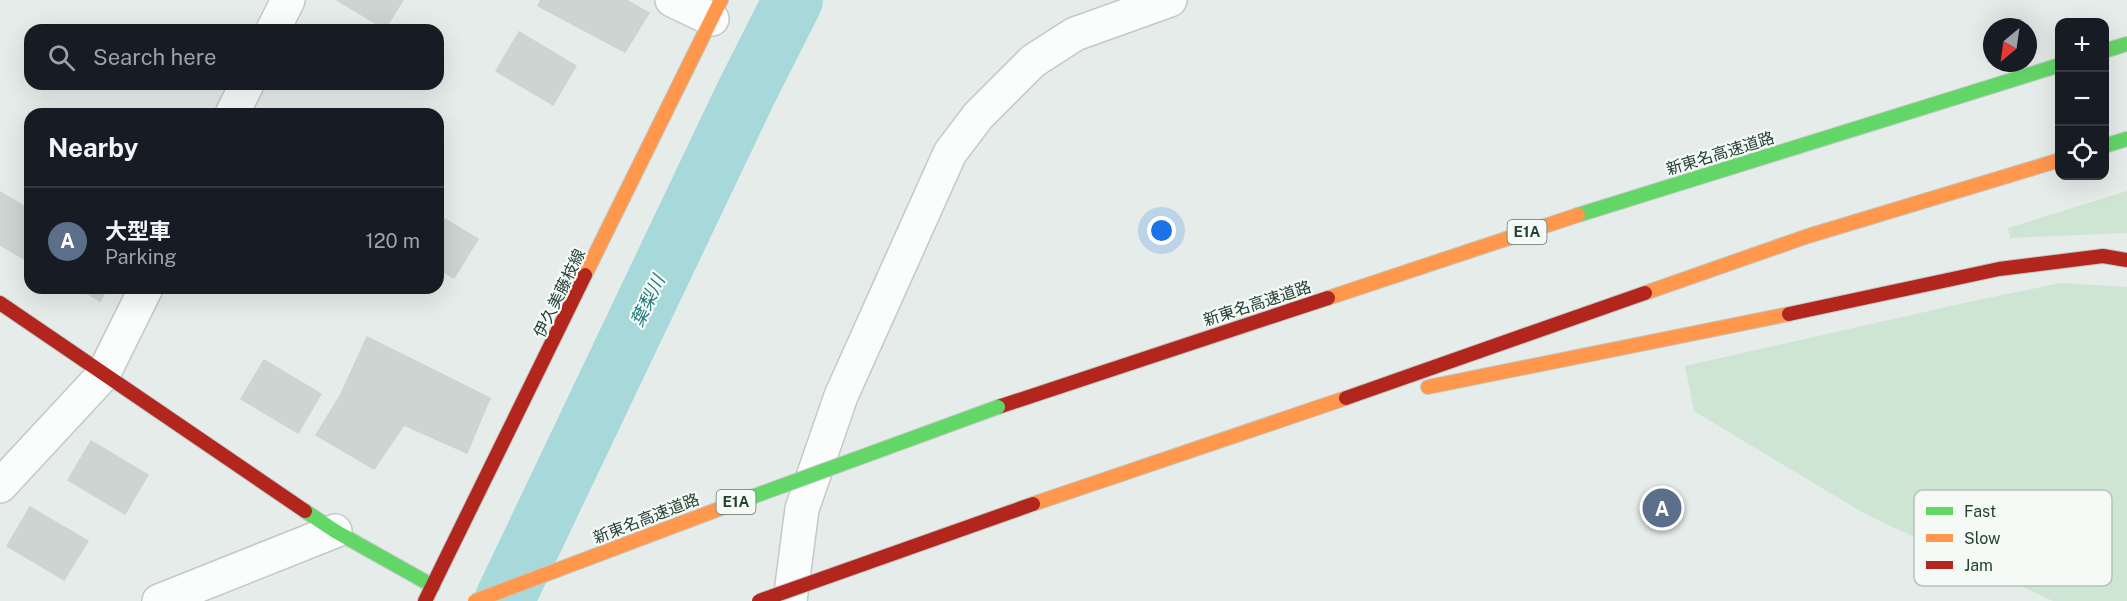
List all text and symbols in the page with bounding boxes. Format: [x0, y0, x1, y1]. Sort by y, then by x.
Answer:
north arrow [1983, 18, 2037, 72]
map controls [2055, 18, 2109, 180]
button: + [2055, 18, 2109, 72]
search box [24, 24, 444, 90]
icon: search [45, 41, 78, 74]
text: Search here [93, 44, 217, 70]
button: − [2055, 72, 2109, 126]
button: locate [2055, 126, 2109, 180]
street label: 新東名高速道路 [1664, 128, 1776, 179]
text: Nearby [48, 132, 138, 163]
your location [1147, 216, 1176, 245]
text: 大型車 [105, 218, 171, 244]
road number: E1A [1508, 220, 1546, 244]
text: A [60, 229, 75, 253]
text: 120 m [366, 229, 420, 253]
text: Parking [105, 245, 177, 269]
street label: 伊久美藤枝線 [530, 246, 589, 341]
water label: 葉梨川 [626, 270, 670, 330]
street label: 新東名高速道路 [1201, 277, 1313, 330]
pin: A [1642, 486, 1682, 530]
street label: 新東名高速道路 [590, 490, 702, 547]
road number: E1A [716, 490, 756, 514]
legend [1914, 490, 2112, 586]
text: Fast [1964, 502, 1996, 521]
text: Slow [1964, 529, 2001, 548]
text: Jam [1964, 556, 1993, 575]

